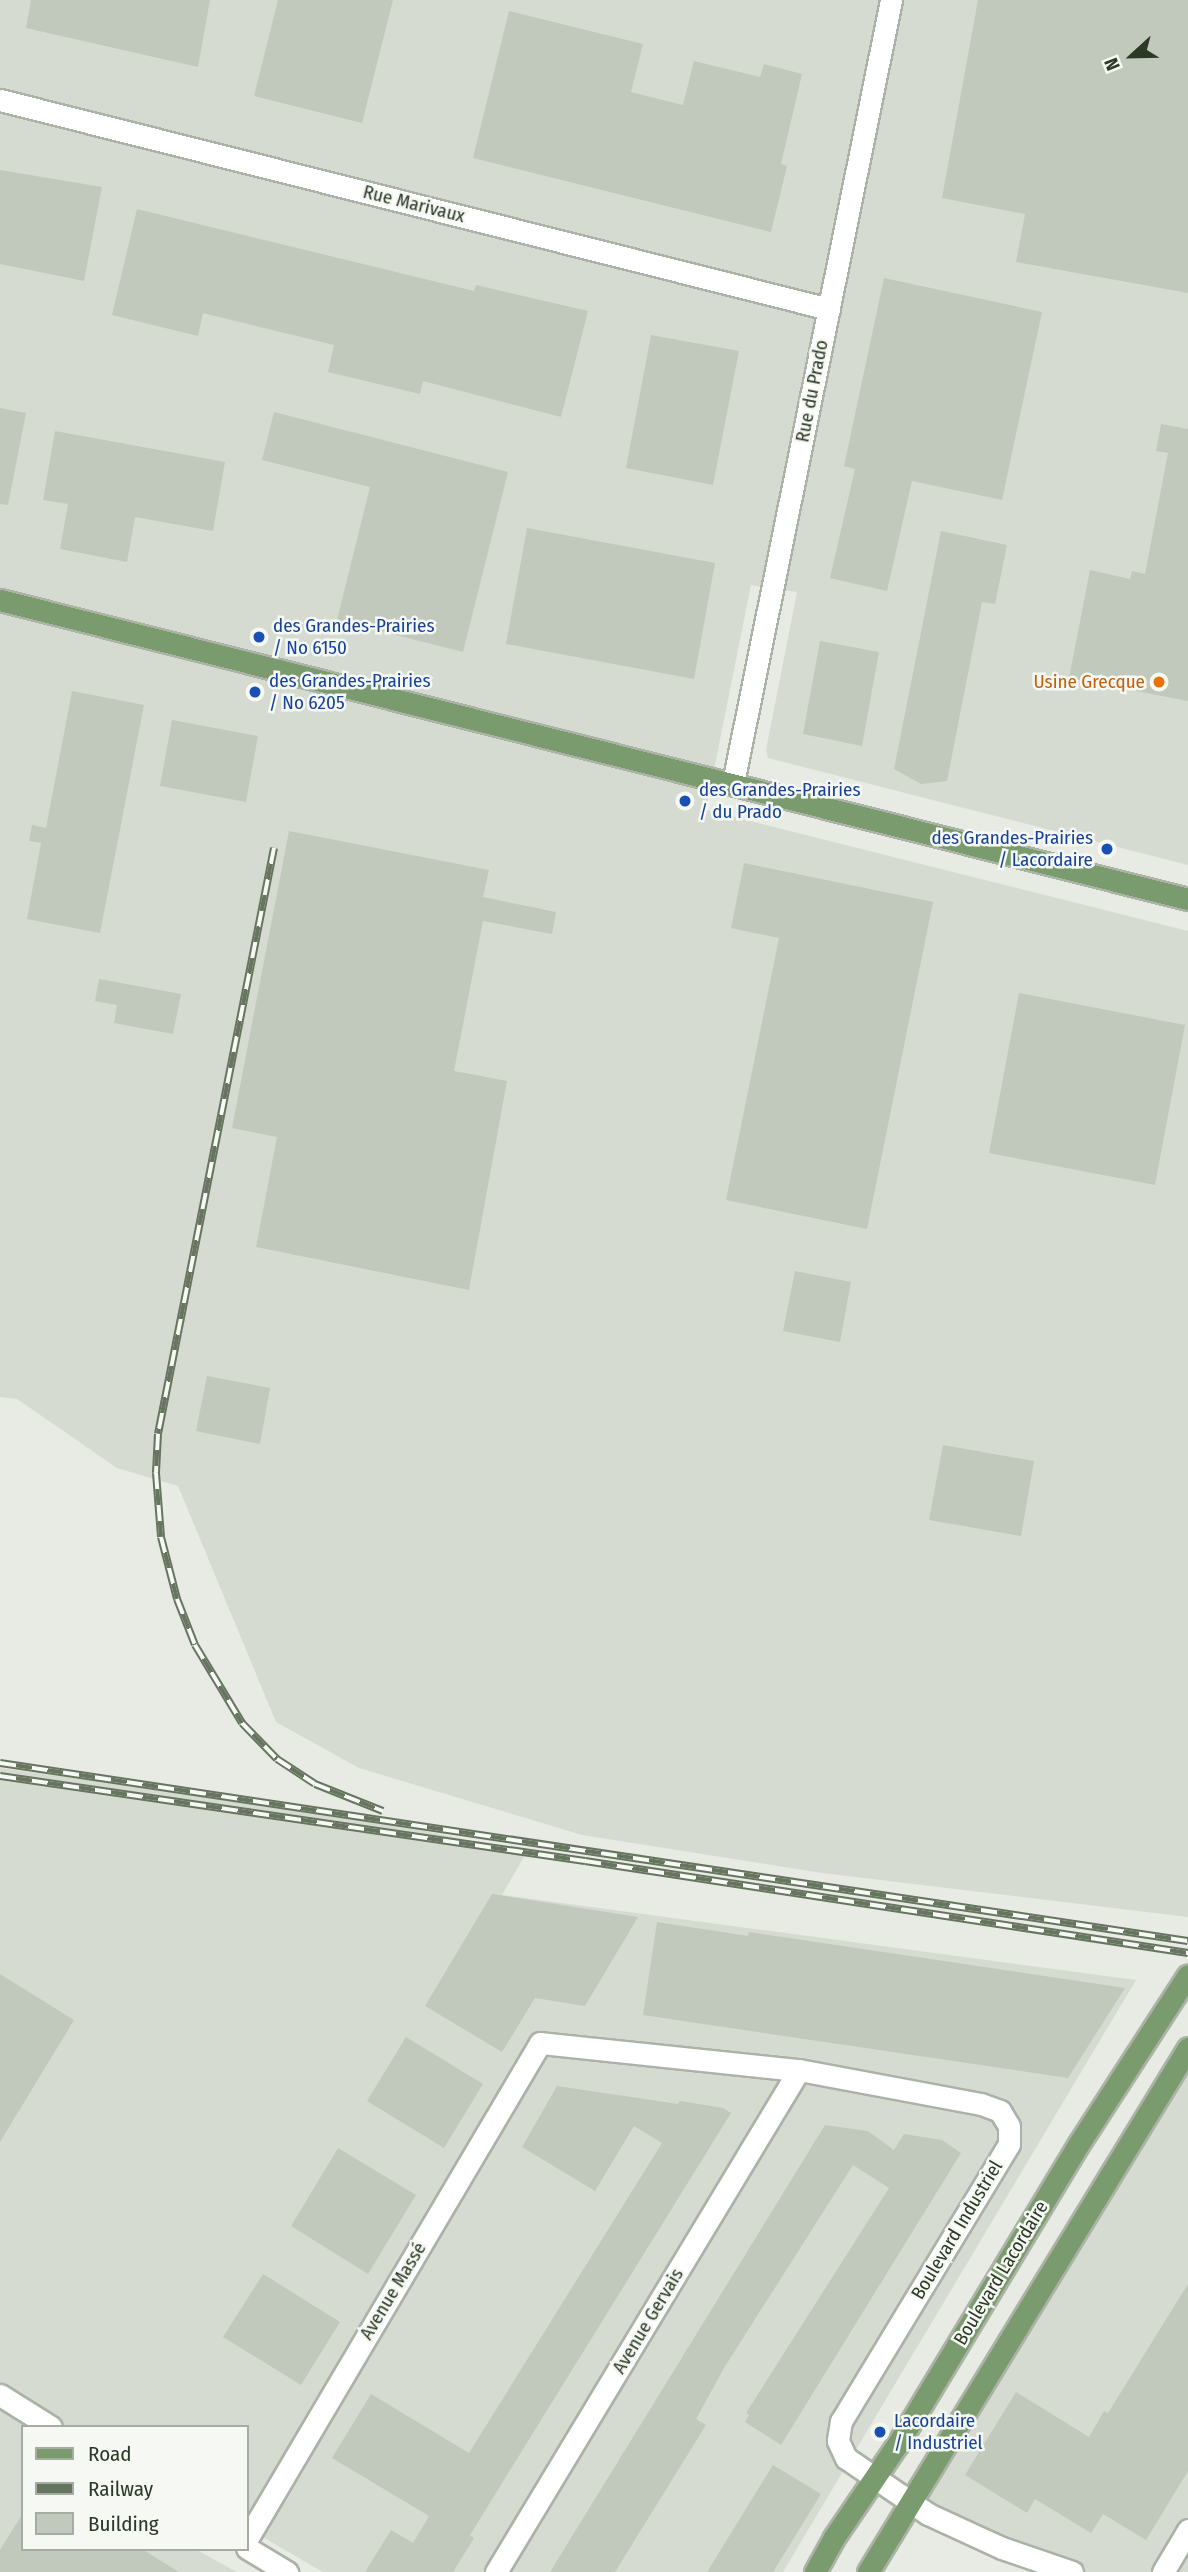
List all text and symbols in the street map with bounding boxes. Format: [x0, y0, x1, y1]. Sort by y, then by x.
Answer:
north arrow [1097, 21, 1167, 91]
text: N [1099, 54, 1125, 74]
street label: Rue Marivaux [361, 180, 467, 228]
street label: Rue du Prado [791, 338, 833, 444]
place label: des Grandes-Prairies / No 6150 [273, 615, 435, 659]
marker: des Grandes-Prairies / No 6150 [251, 629, 267, 645]
place label: des Grandes-Prairies / No 6205 [269, 670, 431, 714]
place label: Usine Grecque [1034, 671, 1145, 693]
marker: Usine Grecque [1151, 674, 1167, 690]
marker: des Grandes-Prairies / No 6205 [247, 684, 263, 700]
place label: des Grandes-Prairies / du Prado [699, 779, 861, 823]
marker: des Grandes-Prairies / du Prado [677, 793, 693, 809]
place label: des Grandes-Prairies / Lacordaire [931, 827, 1093, 871]
marker: des Grandes-Prairies / Lacordaire [1099, 841, 1115, 857]
street label: Boulevard Industriel [907, 2156, 1007, 2304]
street label: Boulevard Lacordaire [949, 2197, 1053, 2349]
street label: Avenue Massé [355, 2238, 431, 2344]
street label: Avenue Gervais [608, 2264, 688, 2378]
place label: Lacordaire / Industriel [894, 2410, 983, 2454]
marker: Lacordaire / Industriel [872, 2424, 888, 2440]
legend [21, 2425, 248, 2551]
text: Road [88, 2441, 132, 2467]
text: Railway [88, 2476, 153, 2502]
text: Building [88, 2511, 159, 2537]

